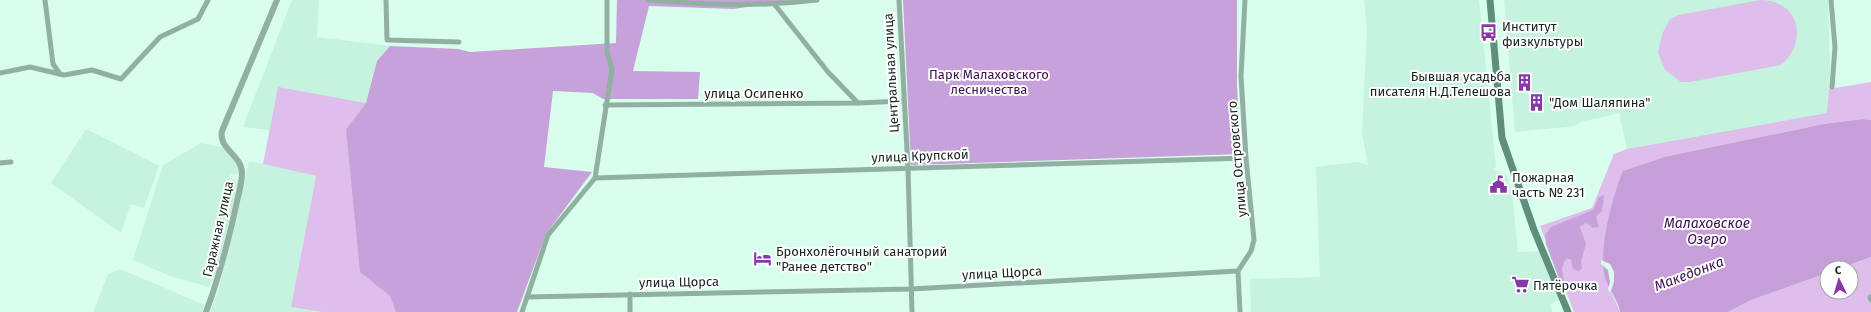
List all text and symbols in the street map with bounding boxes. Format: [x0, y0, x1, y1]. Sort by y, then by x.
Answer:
street label: Центральная улица [880, 13, 902, 133]
place label: Институт физкультуры [1502, 19, 1583, 49]
bus stop icon: Институт физкультуры [1479, 23, 1499, 43]
park label: Парк Малаховского лесничества [929, 67, 1049, 97]
place label: Бывшая усадьба писателя Н.Д.Телешова [1370, 69, 1511, 99]
building icon: Бывшая усадьба писателя Н.Д.Телешова [1514, 73, 1534, 93]
street label: улица Осипенко [704, 86, 804, 101]
building icon: "Дом Шаляпина" [1526, 92, 1546, 112]
place label: "Дом Шаляпина" [1549, 95, 1651, 110]
street label: улица Островского [1224, 100, 1250, 218]
street label: улица Крупской [871, 147, 969, 165]
place label: Пожарная часть № 231 [1512, 170, 1585, 200]
public building icon: Пожарная часть № 231 [1489, 174, 1509, 194]
street label: Гаражная улица [200, 180, 236, 278]
water label: Малаховское Озеро [1664, 215, 1750, 248]
place label: Бронхолёгочный санаторий "Ранее детство" [776, 244, 947, 274]
hotel icon: Бронхолёгочный санаторий "Ранее детство" [753, 248, 773, 268]
water label: Македонка [1652, 253, 1726, 295]
north arrow [1819, 260, 1859, 300]
street label: улица Щорса [962, 263, 1042, 283]
text: С [1834, 264, 1843, 277]
street label: улица Щорса [639, 274, 719, 290]
supermarket icon: Пятёрочка [1510, 275, 1530, 295]
place label: Пятёрочка [1533, 278, 1598, 293]

